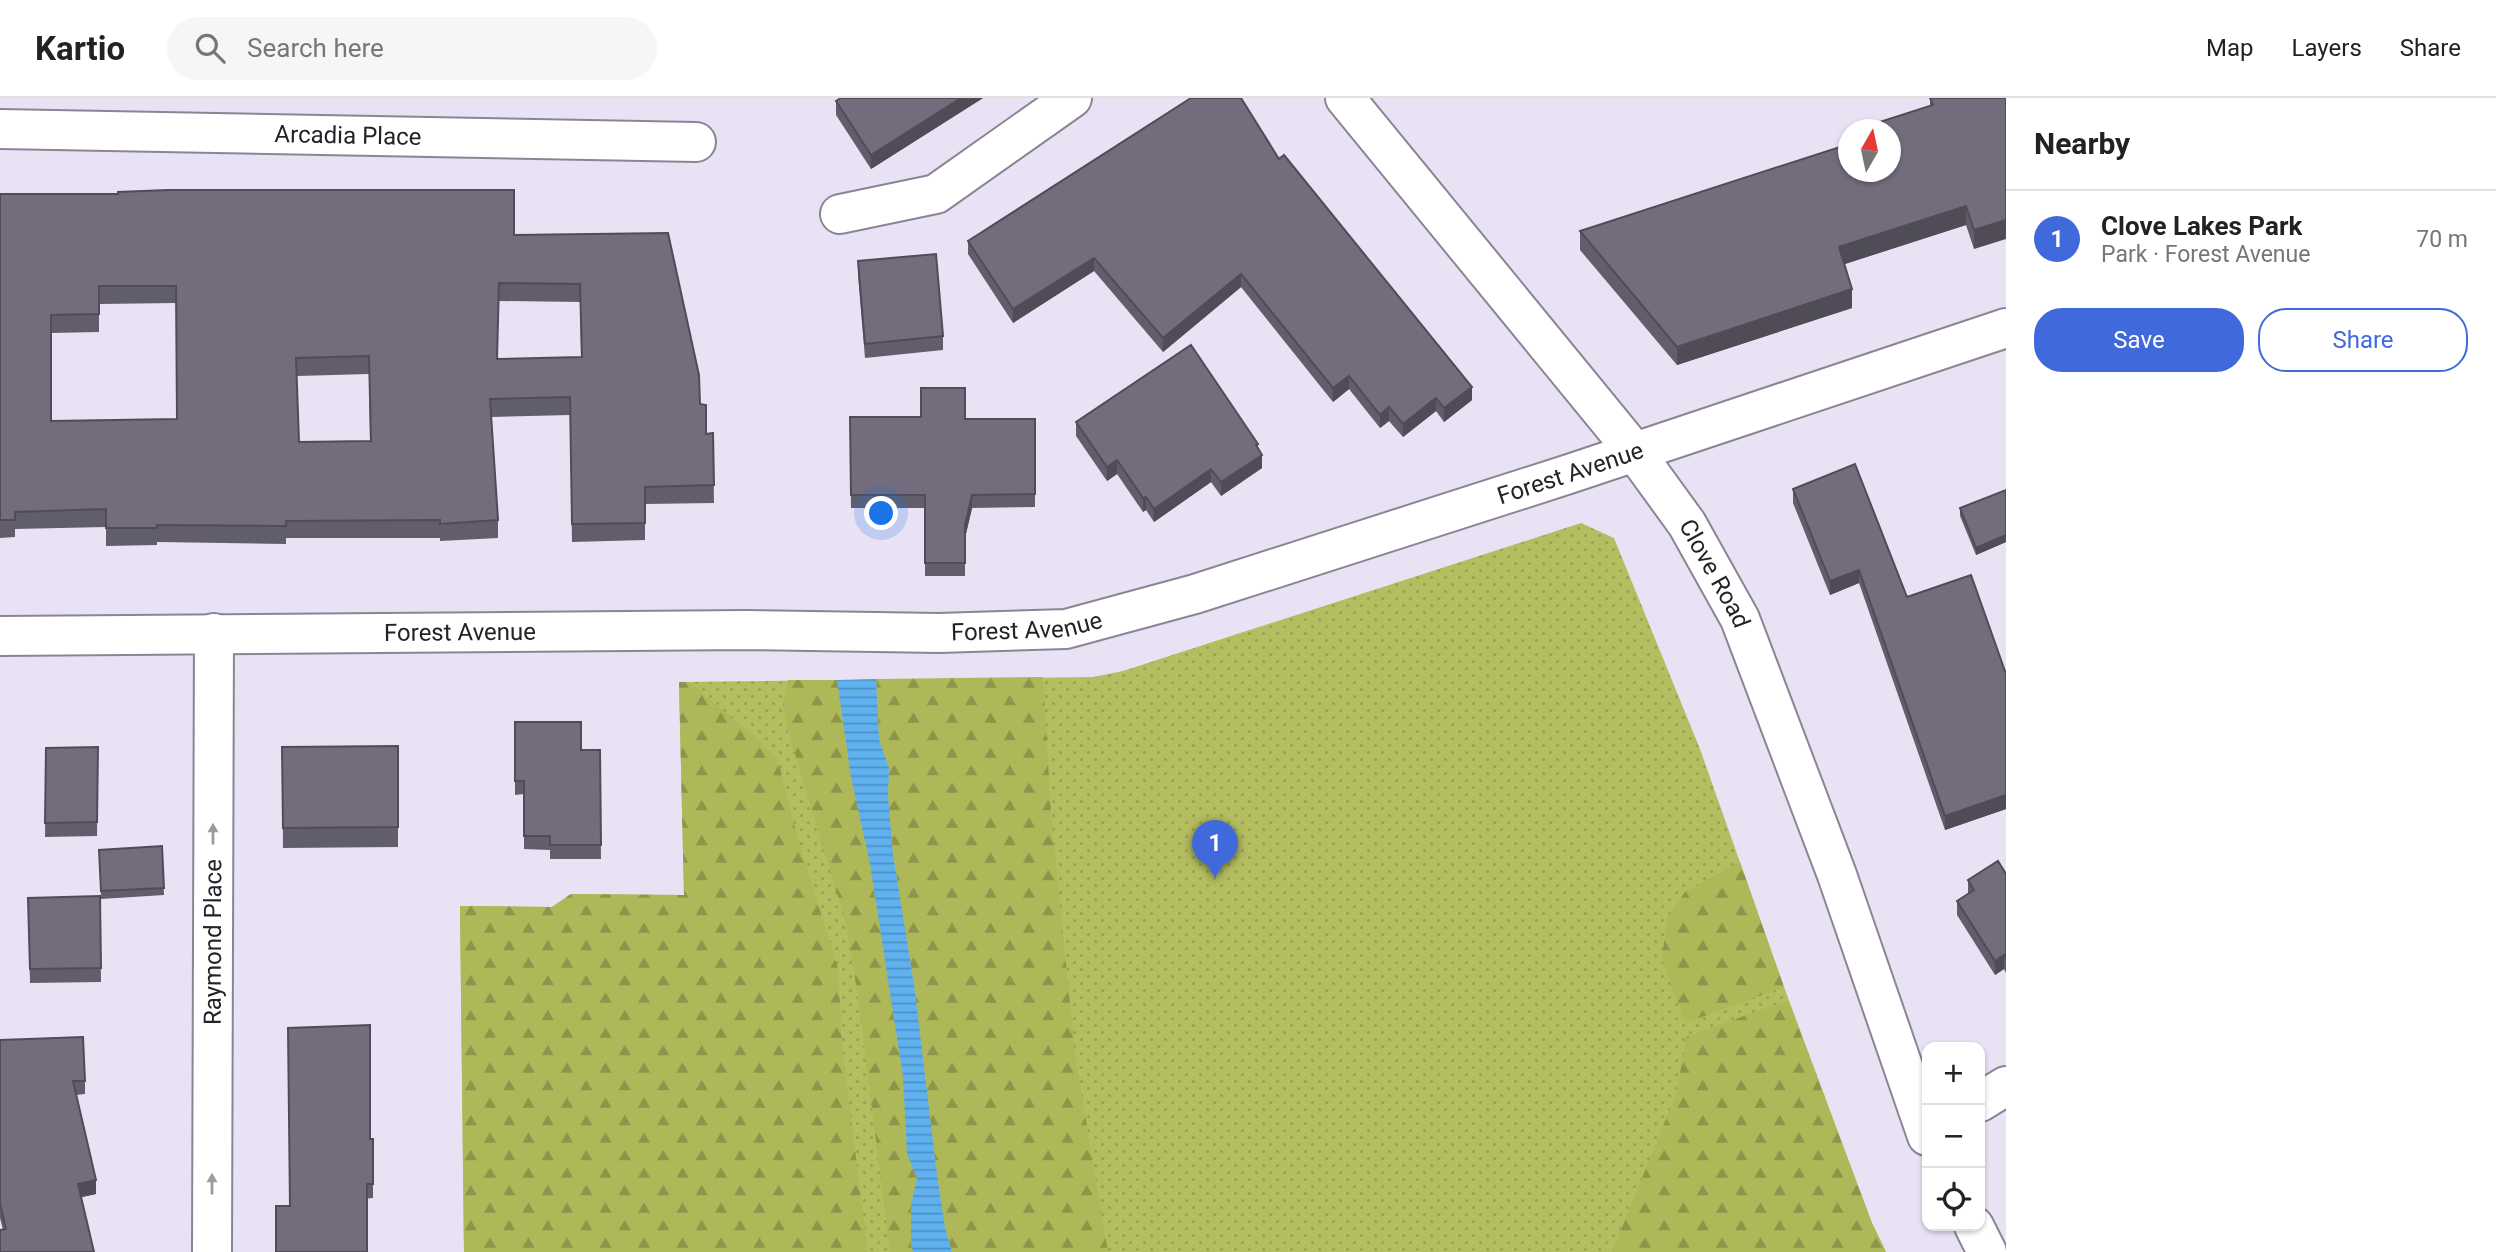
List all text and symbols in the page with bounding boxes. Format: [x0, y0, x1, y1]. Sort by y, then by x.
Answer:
search box [167, 17, 657, 80]
text: Kartio [35, 29, 125, 68]
icon: search [191, 29, 229, 67]
text: Search here [247, 33, 384, 63]
text: Map [2206, 34, 2254, 62]
text: Layers [2292, 34, 2362, 62]
text: Share [2400, 34, 2461, 62]
north arrow [1838, 119, 1901, 182]
street label: Arcadia Place [274, 120, 422, 151]
text: Nearby [2034, 126, 2130, 161]
text: Clove Lakes Park [2101, 211, 2302, 241]
text: 1 [2050, 226, 2064, 253]
text: 70 m [2416, 226, 2468, 253]
text: Park · Forest Avenue [2101, 241, 2310, 268]
button: Save [2034, 308, 2244, 372]
button: Share [2258, 308, 2468, 372]
street label: Forest Avenue [1494, 436, 1647, 510]
your location [864, 496, 898, 530]
street label: Clove Road [1673, 514, 1756, 632]
street label: Forest Avenue [950, 606, 1105, 647]
street label: Forest Avenue [384, 618, 536, 647]
pin: 1 [1192, 820, 1238, 878]
one-way arrow [207, 823, 219, 845]
street label: Raymond Place [199, 859, 227, 1025]
map controls [1922, 1042, 1985, 1231]
button: + [1922, 1042, 1985, 1105]
button: − [1922, 1105, 1985, 1168]
button: locate [1922, 1168, 1985, 1231]
one-way arrow [206, 1173, 218, 1195]

